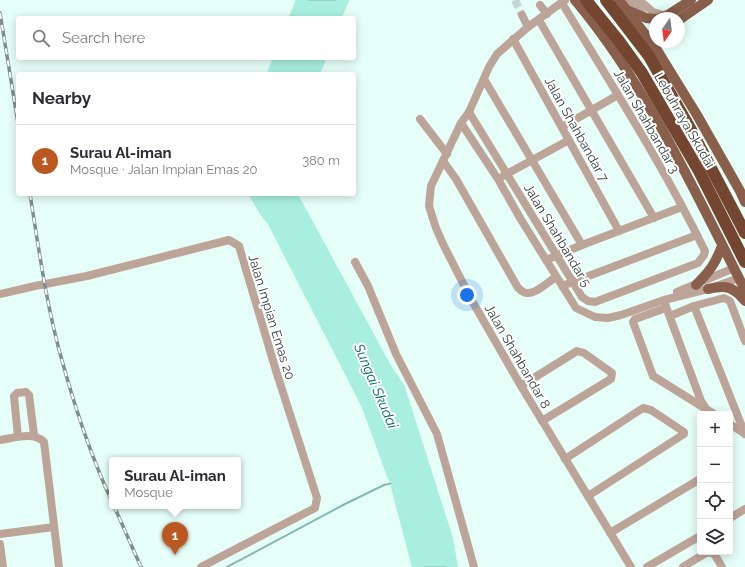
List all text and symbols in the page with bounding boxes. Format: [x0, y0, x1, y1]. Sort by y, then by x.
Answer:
north arrow [649, 12, 685, 48]
search box [16, 16, 356, 60]
icon: search [30, 27, 52, 49]
text: Search here [62, 29, 145, 47]
street label: Jalan Shahbandar 3 [611, 67, 682, 176]
street label: Lebuhraya Skudai [651, 70, 718, 171]
street label: Jalan Shahbandar 7 [542, 74, 612, 184]
text: Nearby [32, 88, 91, 108]
text: Surau Al-iman [70, 144, 172, 162]
text: 1 [42, 153, 48, 168]
text: 380 m [302, 153, 340, 168]
text: Mosque · Jalan Impian Emas 20 [70, 162, 257, 177]
street label: Jalan Shahbandar 5 [521, 181, 594, 289]
street label: Jalan Impian Emas 20 [245, 253, 298, 382]
your location [457, 285, 477, 305]
street label: Jalan Shahbandar 8 [482, 301, 554, 411]
water label: Sungai Skudai [351, 340, 401, 432]
map controls [697, 411, 733, 555]
button: + [697, 411, 733, 447]
button: − [697, 447, 733, 483]
popup [109, 457, 241, 509]
text: Surau Al-iman [124, 467, 226, 485]
button: locate [697, 483, 733, 519]
text: Mosque [124, 485, 173, 500]
button: layers [697, 519, 733, 555]
pin: 1 [162, 522, 188, 555]

